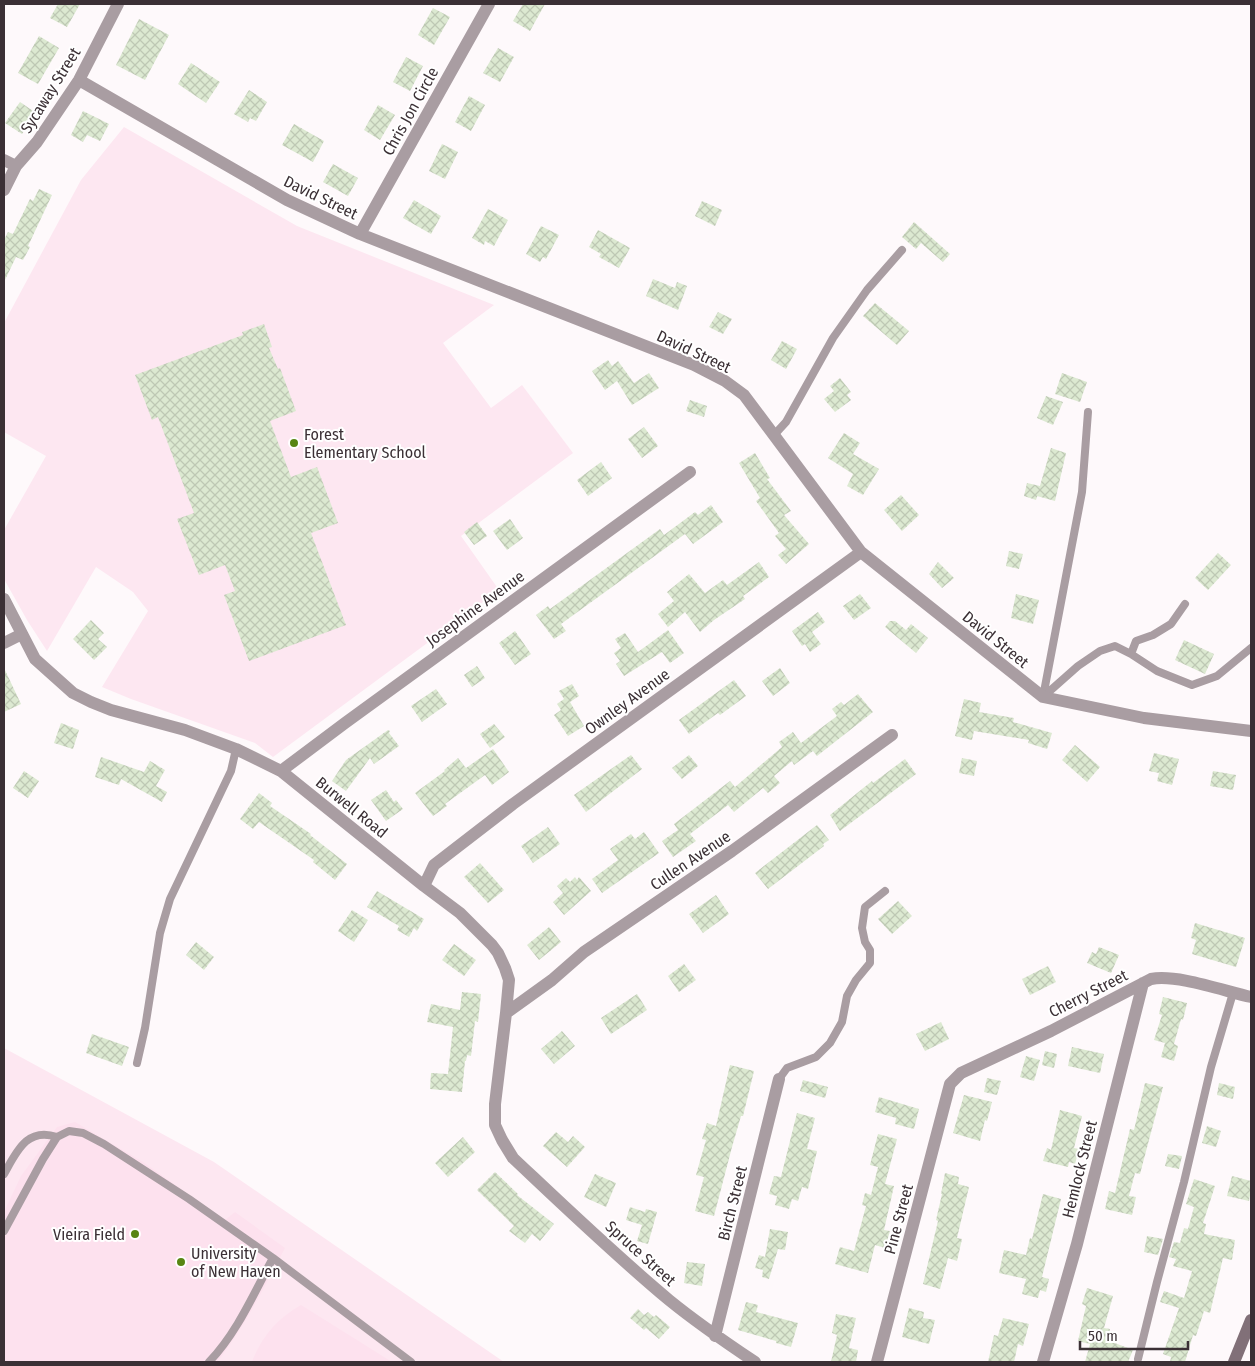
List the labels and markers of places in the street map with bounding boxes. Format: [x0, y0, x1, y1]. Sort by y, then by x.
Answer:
place label: Forest Elementary School [304, 425, 426, 462]
marker: Forest Elementary School [288, 437, 300, 449]
place label: Vieira Field [53, 1225, 125, 1244]
marker: Vieira Field [129, 1228, 141, 1240]
place label: University of New Haven [191, 1244, 281, 1281]
marker: University of New Haven [175, 1256, 187, 1268]

